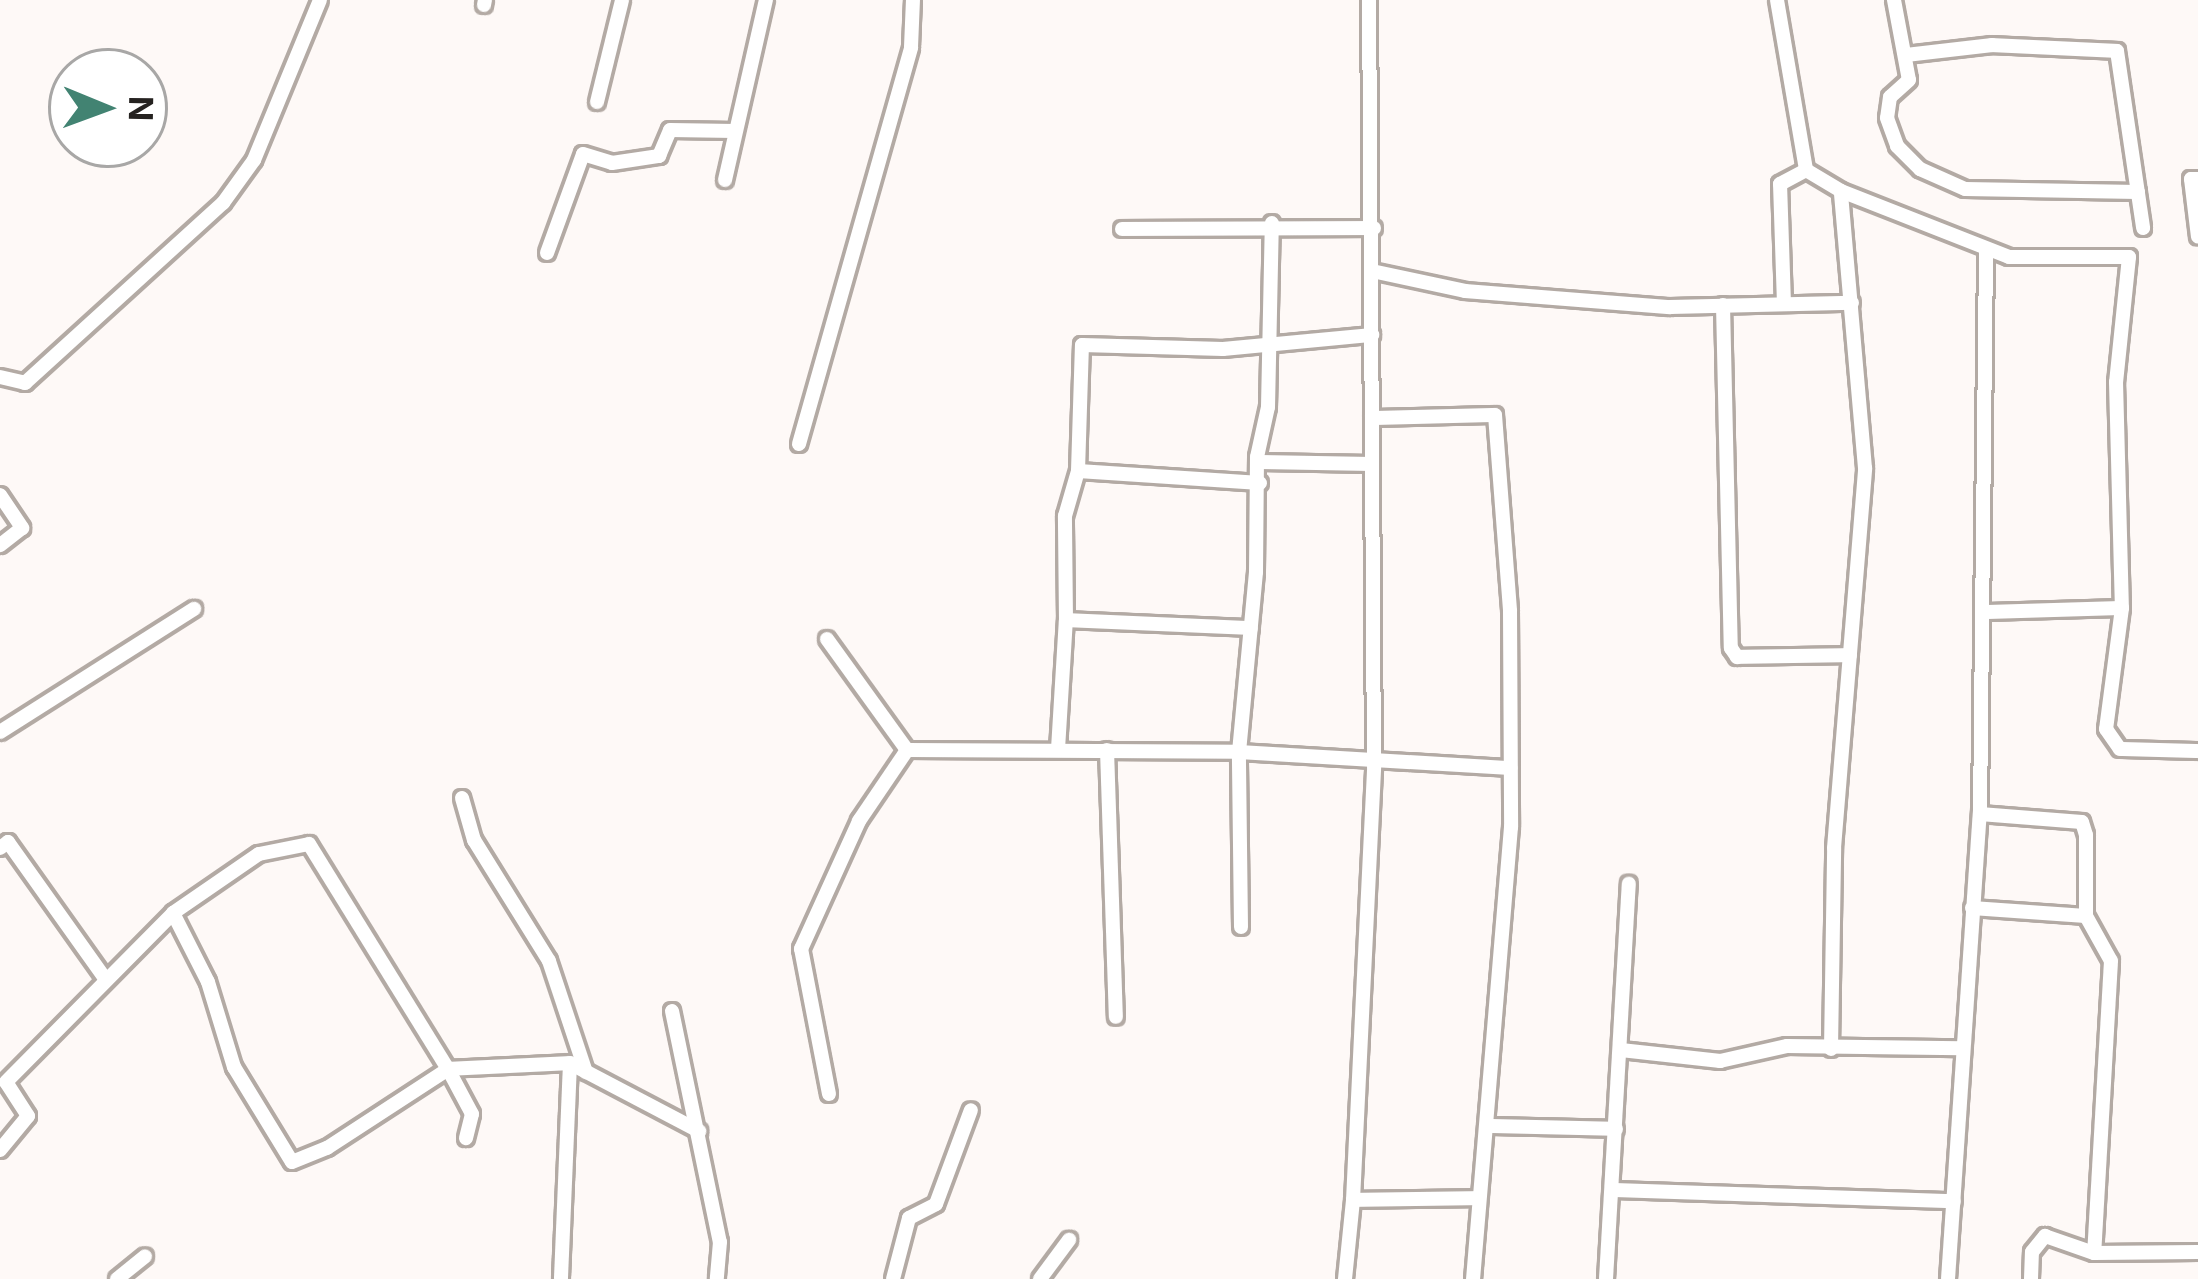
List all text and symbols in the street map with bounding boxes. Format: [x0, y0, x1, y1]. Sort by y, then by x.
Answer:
north arrow [48, 48, 168, 168]
text: N [121, 96, 161, 122]

